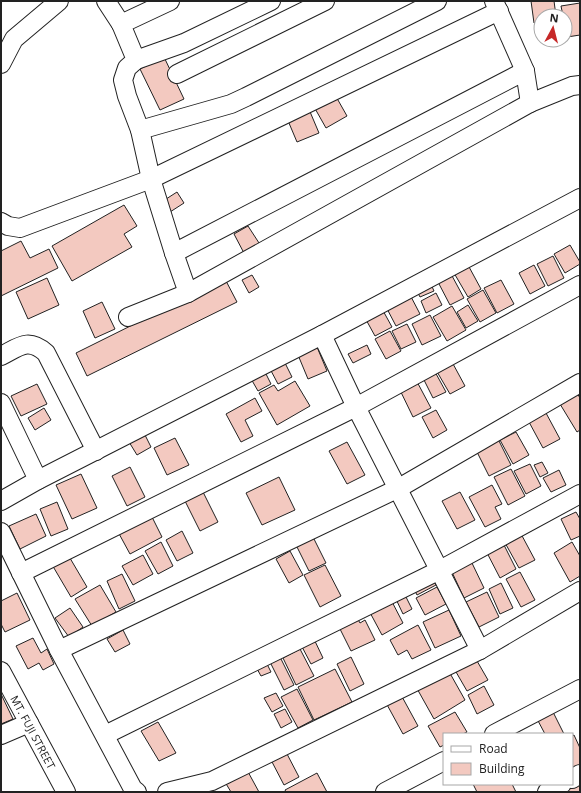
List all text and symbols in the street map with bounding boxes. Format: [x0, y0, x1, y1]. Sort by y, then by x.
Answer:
north arrow [533, 8, 573, 48]
text: N [549, 10, 560, 26]
street label: MT. FUJI STREET [8, 692, 60, 771]
legend [443, 733, 573, 785]
text: Road [479, 740, 508, 757]
text: Building [479, 760, 525, 777]

